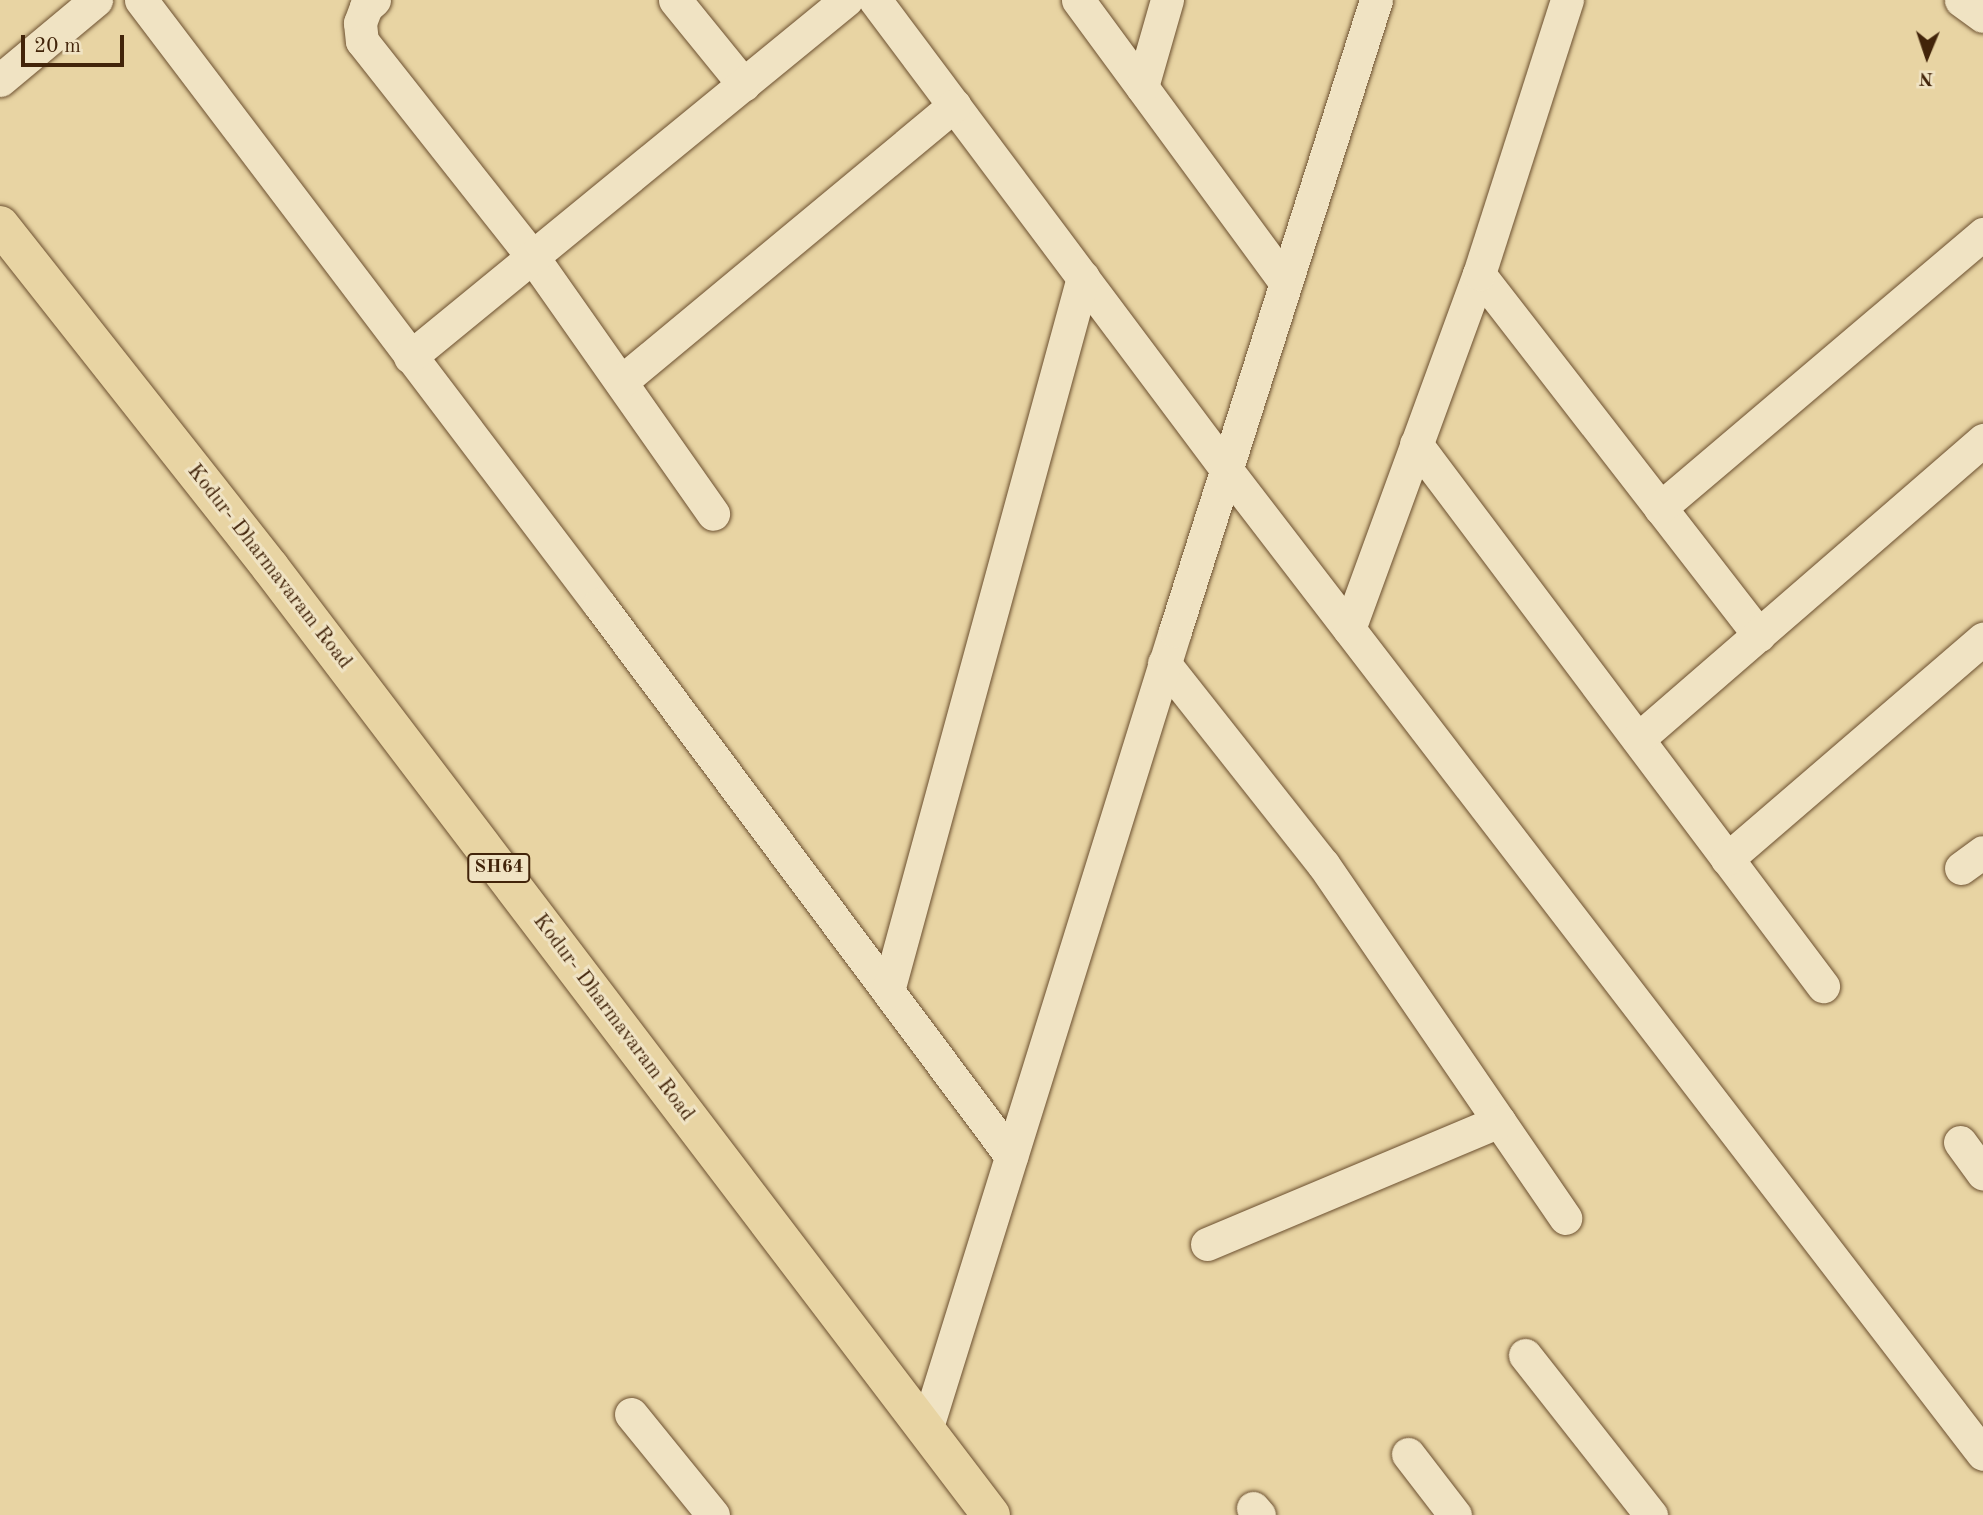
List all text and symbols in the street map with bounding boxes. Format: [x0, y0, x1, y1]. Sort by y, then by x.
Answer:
scale bar [24, 21, 128, 65]
north arrow [1892, 21, 1962, 91]
text: 20 m [34, 36, 81, 57]
text: N [1919, 68, 1934, 87]
street label: Kodur- Dharmavaram Road [181, 460, 357, 674]
road number: SH64 [466, 852, 532, 884]
street label: Kodur- Dharmavaram Road [527, 909, 699, 1127]

